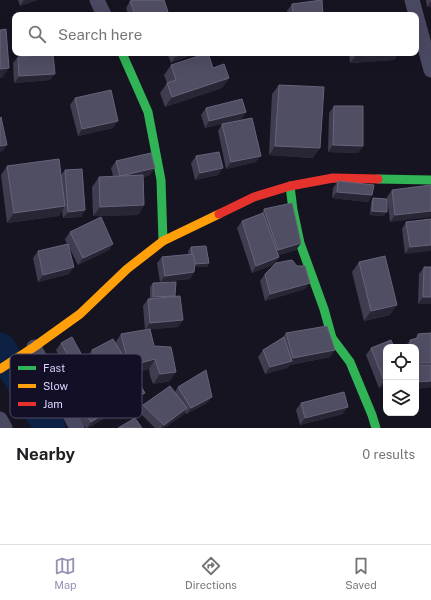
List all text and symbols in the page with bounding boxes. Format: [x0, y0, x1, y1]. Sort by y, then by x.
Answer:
search box [12, 12, 419, 56]
icon: search [26, 23, 48, 45]
text: Search here [58, 26, 142, 43]
map controls [383, 344, 419, 416]
button: locate [383, 344, 419, 380]
legend [10, 354, 142, 418]
text: Fast [43, 362, 65, 374]
text: Slow [43, 380, 69, 392]
button: layers [383, 380, 419, 416]
text: Jam [43, 398, 63, 410]
text: Nearby [16, 444, 75, 464]
text: 0 results [362, 447, 415, 462]
tab: Map [54, 555, 77, 591]
tab: Directions [185, 555, 237, 591]
tab: Saved [345, 555, 377, 591]

